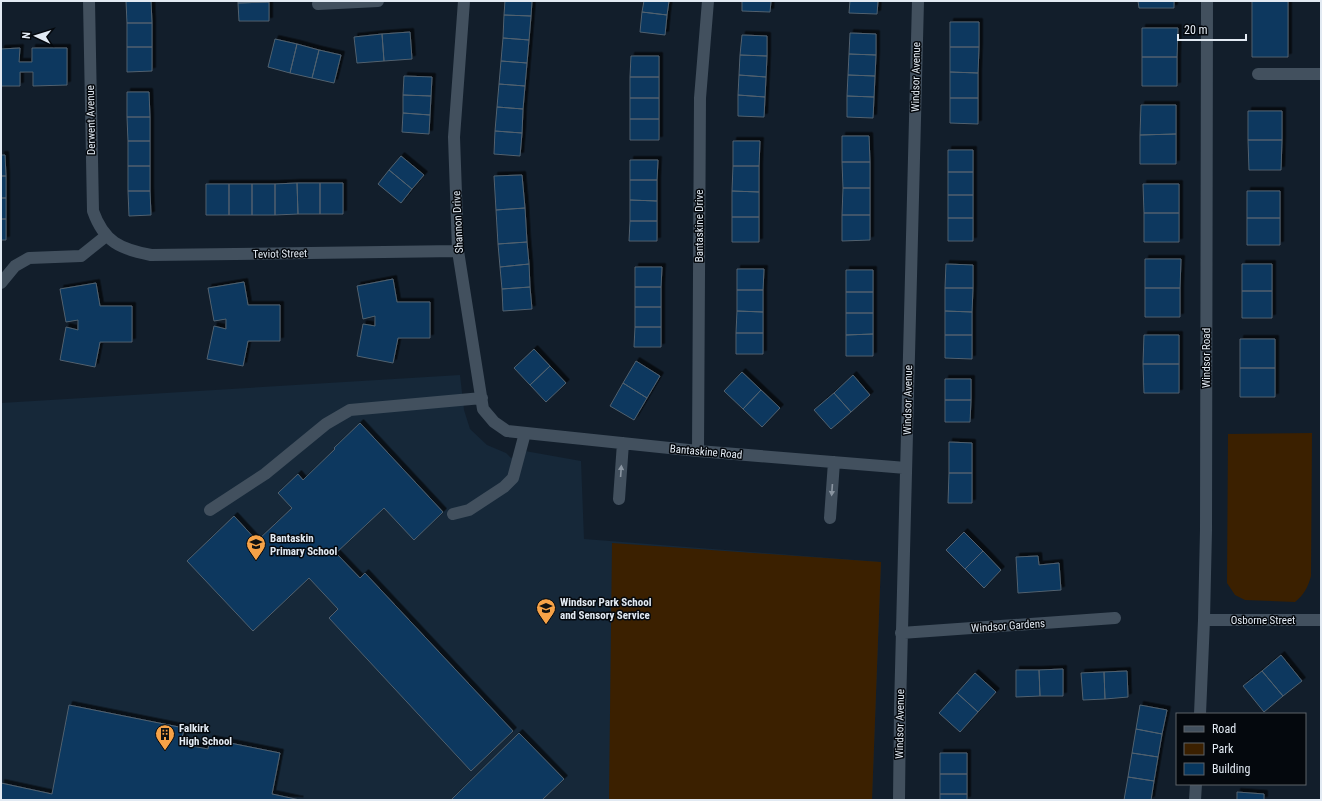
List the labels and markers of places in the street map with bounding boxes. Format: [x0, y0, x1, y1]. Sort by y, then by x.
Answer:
place label: Bantaskin Primary School [270, 532, 338, 558]
school or university icon: Bantaskin Primary School [245, 533, 267, 561]
place label: Windsor Park School and Sensory Service [560, 596, 652, 622]
school or university icon: Windsor Park School and Sensory Service [535, 597, 557, 625]
place label: Falkirk High School [179, 722, 232, 748]
building icon: Falkirk High School [154, 723, 176, 751]

